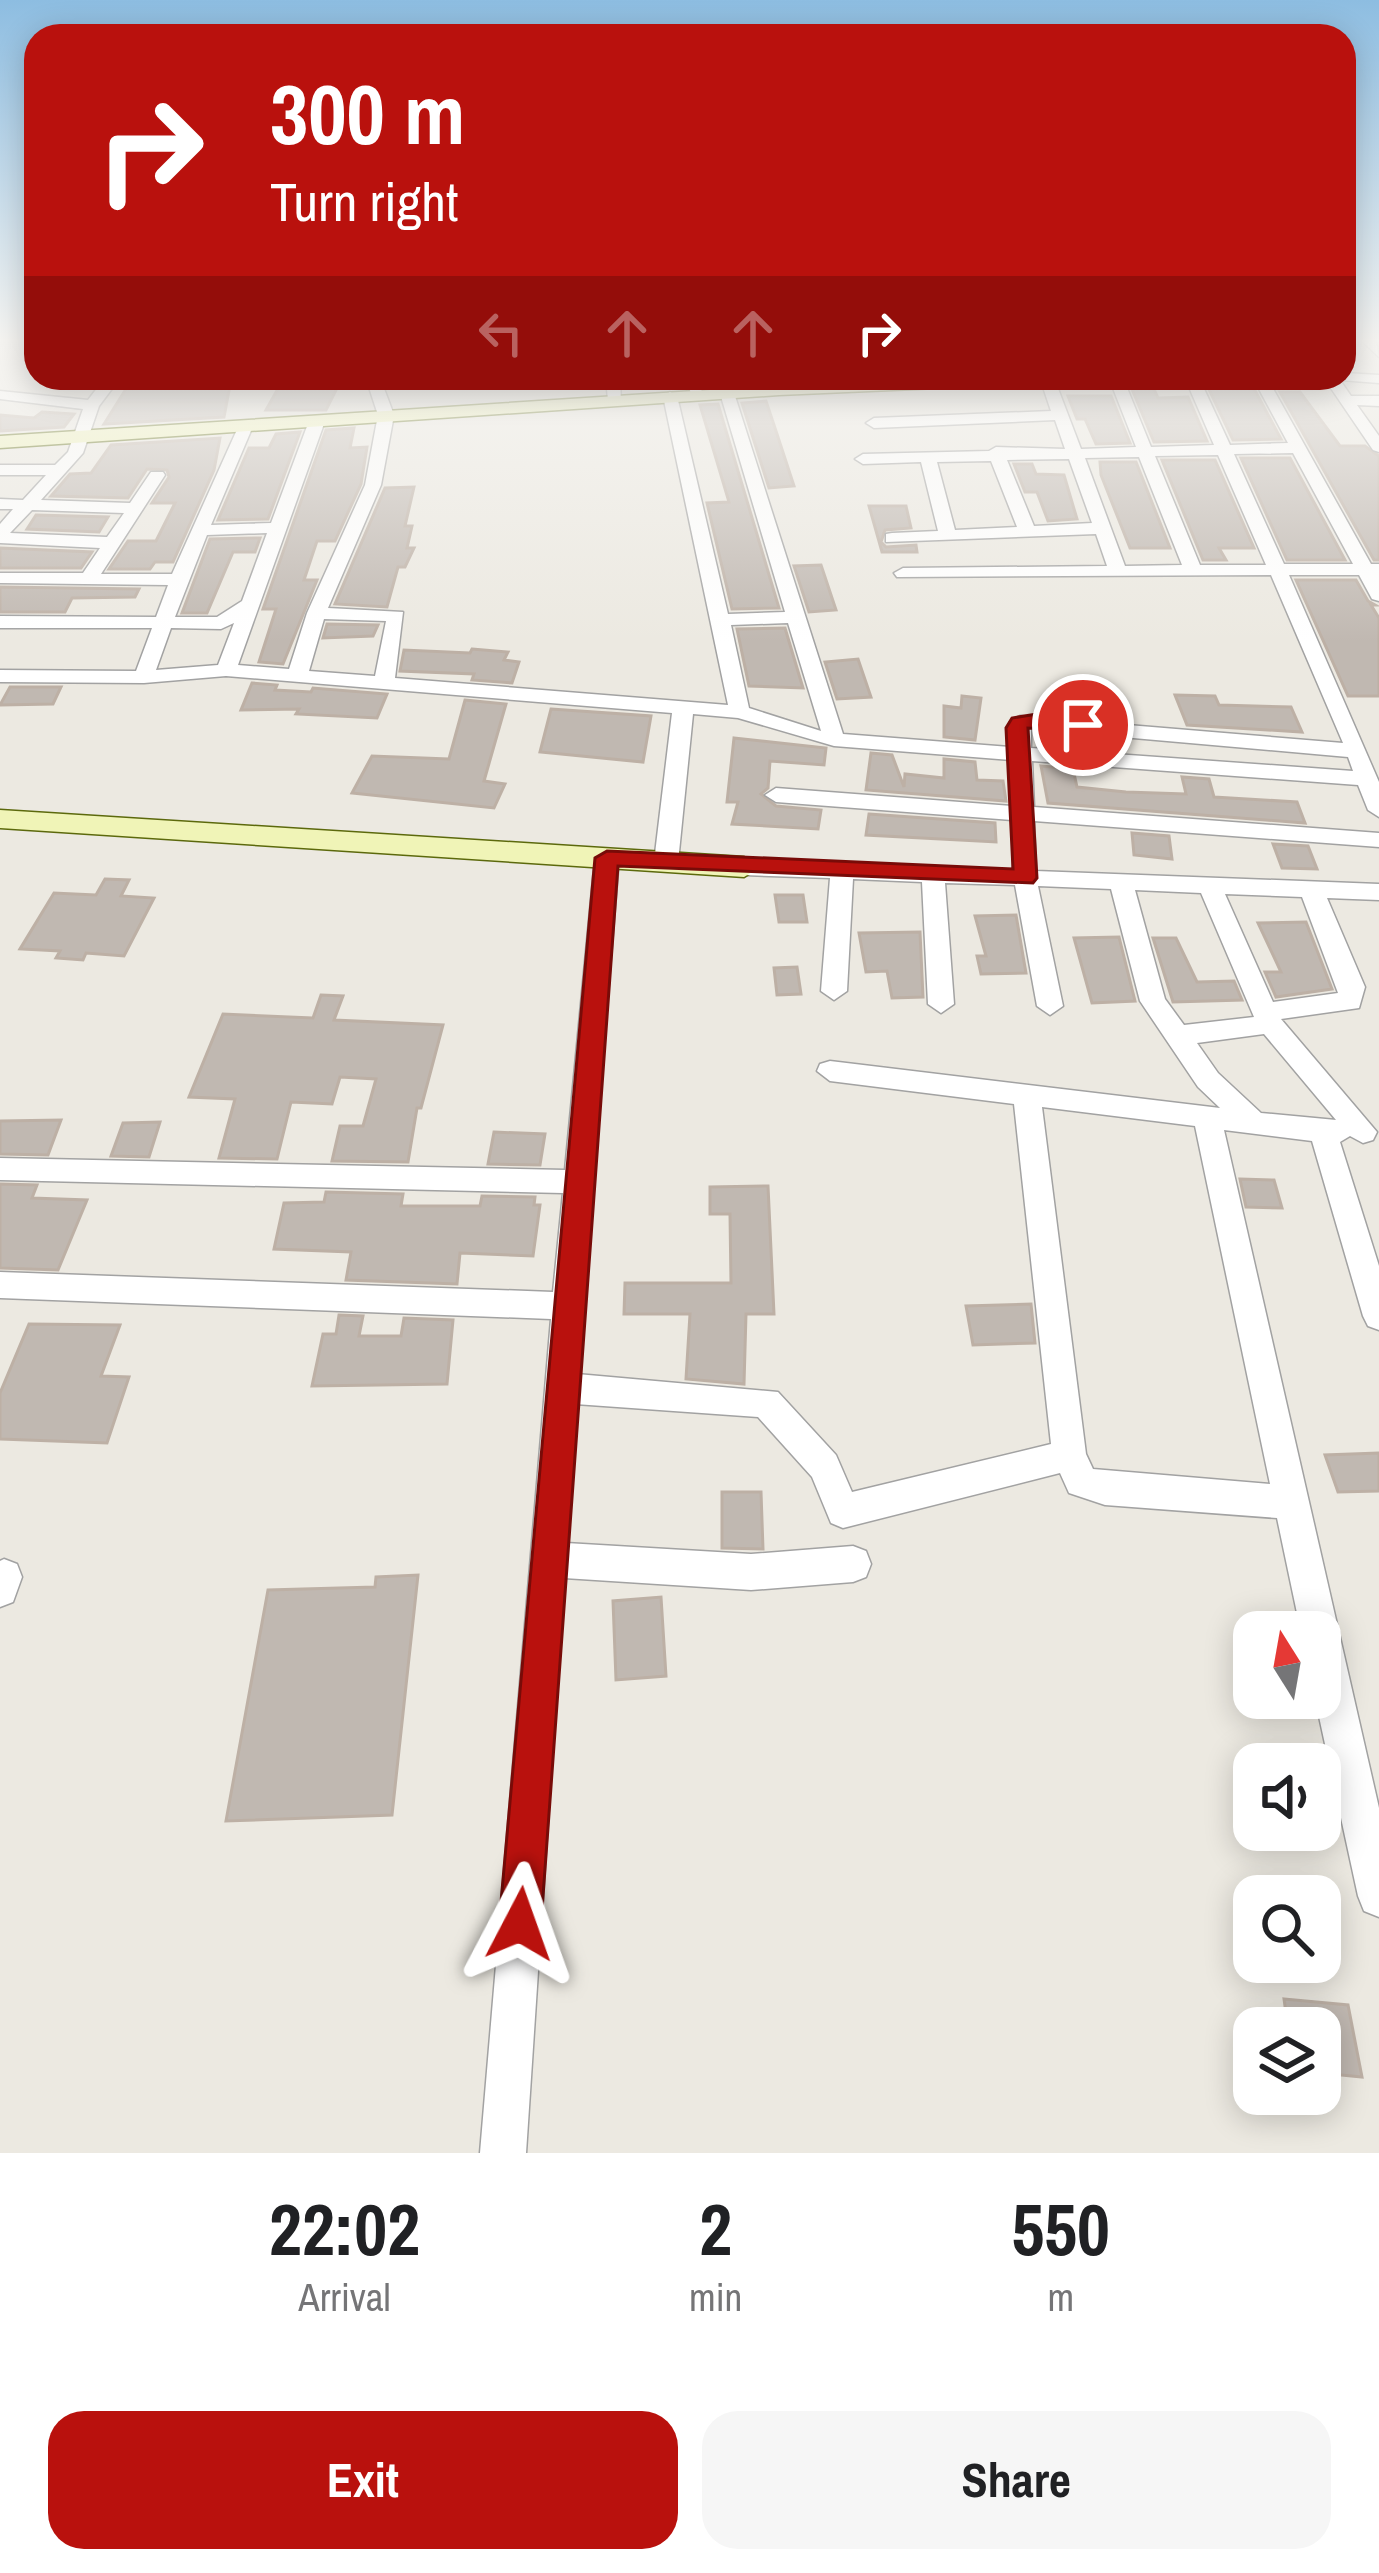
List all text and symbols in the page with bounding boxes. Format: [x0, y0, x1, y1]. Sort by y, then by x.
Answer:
text: 300 m [270, 57, 465, 170]
icon: right [72, 72, 228, 228]
text: Turn right [270, 165, 458, 238]
icon: left [468, 300, 534, 366]
icon: ahead [594, 300, 660, 366]
icon: ahead [720, 300, 786, 366]
icon: right [846, 300, 912, 366]
pin [1032, 674, 1134, 776]
icon: arrive [1050, 692, 1116, 758]
north arrow [1233, 1611, 1341, 1719]
map controls [1233, 1611, 1341, 2115]
button: sound [1233, 1743, 1341, 1851]
position arrow [457, 1861, 583, 1987]
button: search [1233, 1875, 1341, 1983]
button: layers [1233, 2007, 1341, 2115]
text: 22:02 [269, 2180, 420, 2277]
text: 2 [699, 2180, 732, 2277]
text: 550 [1011, 2180, 1110, 2277]
text: Arrival [298, 2271, 391, 2323]
text: min [689, 2271, 742, 2323]
text: m [1047, 2271, 1074, 2323]
button: Exit [48, 2411, 678, 2549]
button: Share [702, 2411, 1331, 2549]

